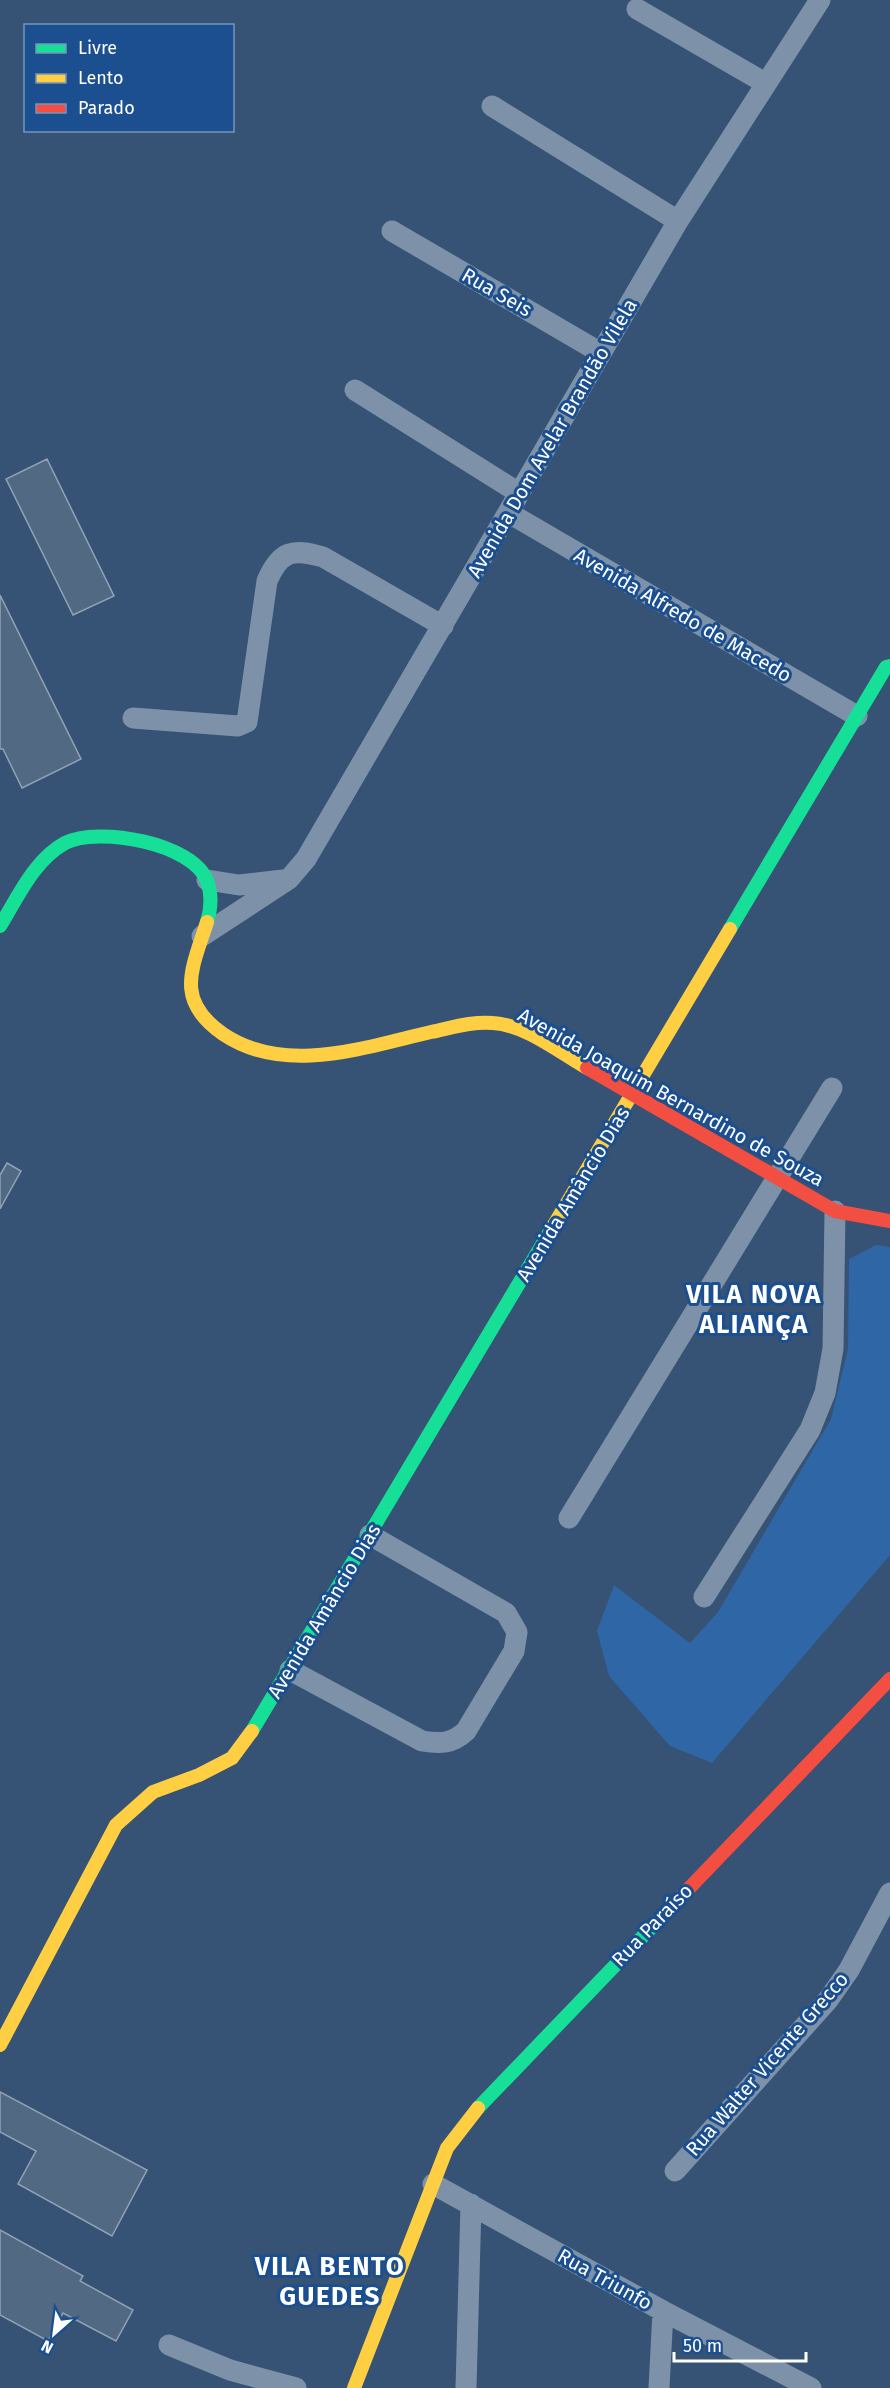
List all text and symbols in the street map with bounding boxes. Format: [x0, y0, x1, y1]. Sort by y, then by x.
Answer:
legend [24, 24, 234, 132]
text: Livre [78, 37, 117, 59]
text: Lento [78, 67, 124, 89]
text: Parado [78, 97, 135, 119]
street label: Rua Seis [458, 262, 536, 322]
street label: Avenida Dom Avelar Brandão Vilela [462, 294, 642, 582]
street label: Avenida Alfredo de Macedo [570, 543, 796, 687]
street label: Avenida Joaquim Bernardino de Souza [514, 1003, 828, 1191]
street label: Avenida Amâncio Dias [511, 1102, 635, 1286]
district label: VILA NOVA ALIANÇA [685, 1279, 822, 1340]
street label: Avenida Amâncio Dias [262, 1519, 386, 1703]
street label: Rua Paraíso [607, 1879, 697, 1971]
street label: Rua Walter Vicente Grecco [681, 1967, 853, 2161]
street label: Rua Triunfo [553, 2243, 657, 2315]
district label: VILA BENTO GUEDES [254, 2251, 405, 2312]
north arrow [24, 2304, 84, 2364]
scale bar [674, 2325, 806, 2363]
text: 50 m [683, 2335, 722, 2357]
text: N [38, 2336, 56, 2358]

